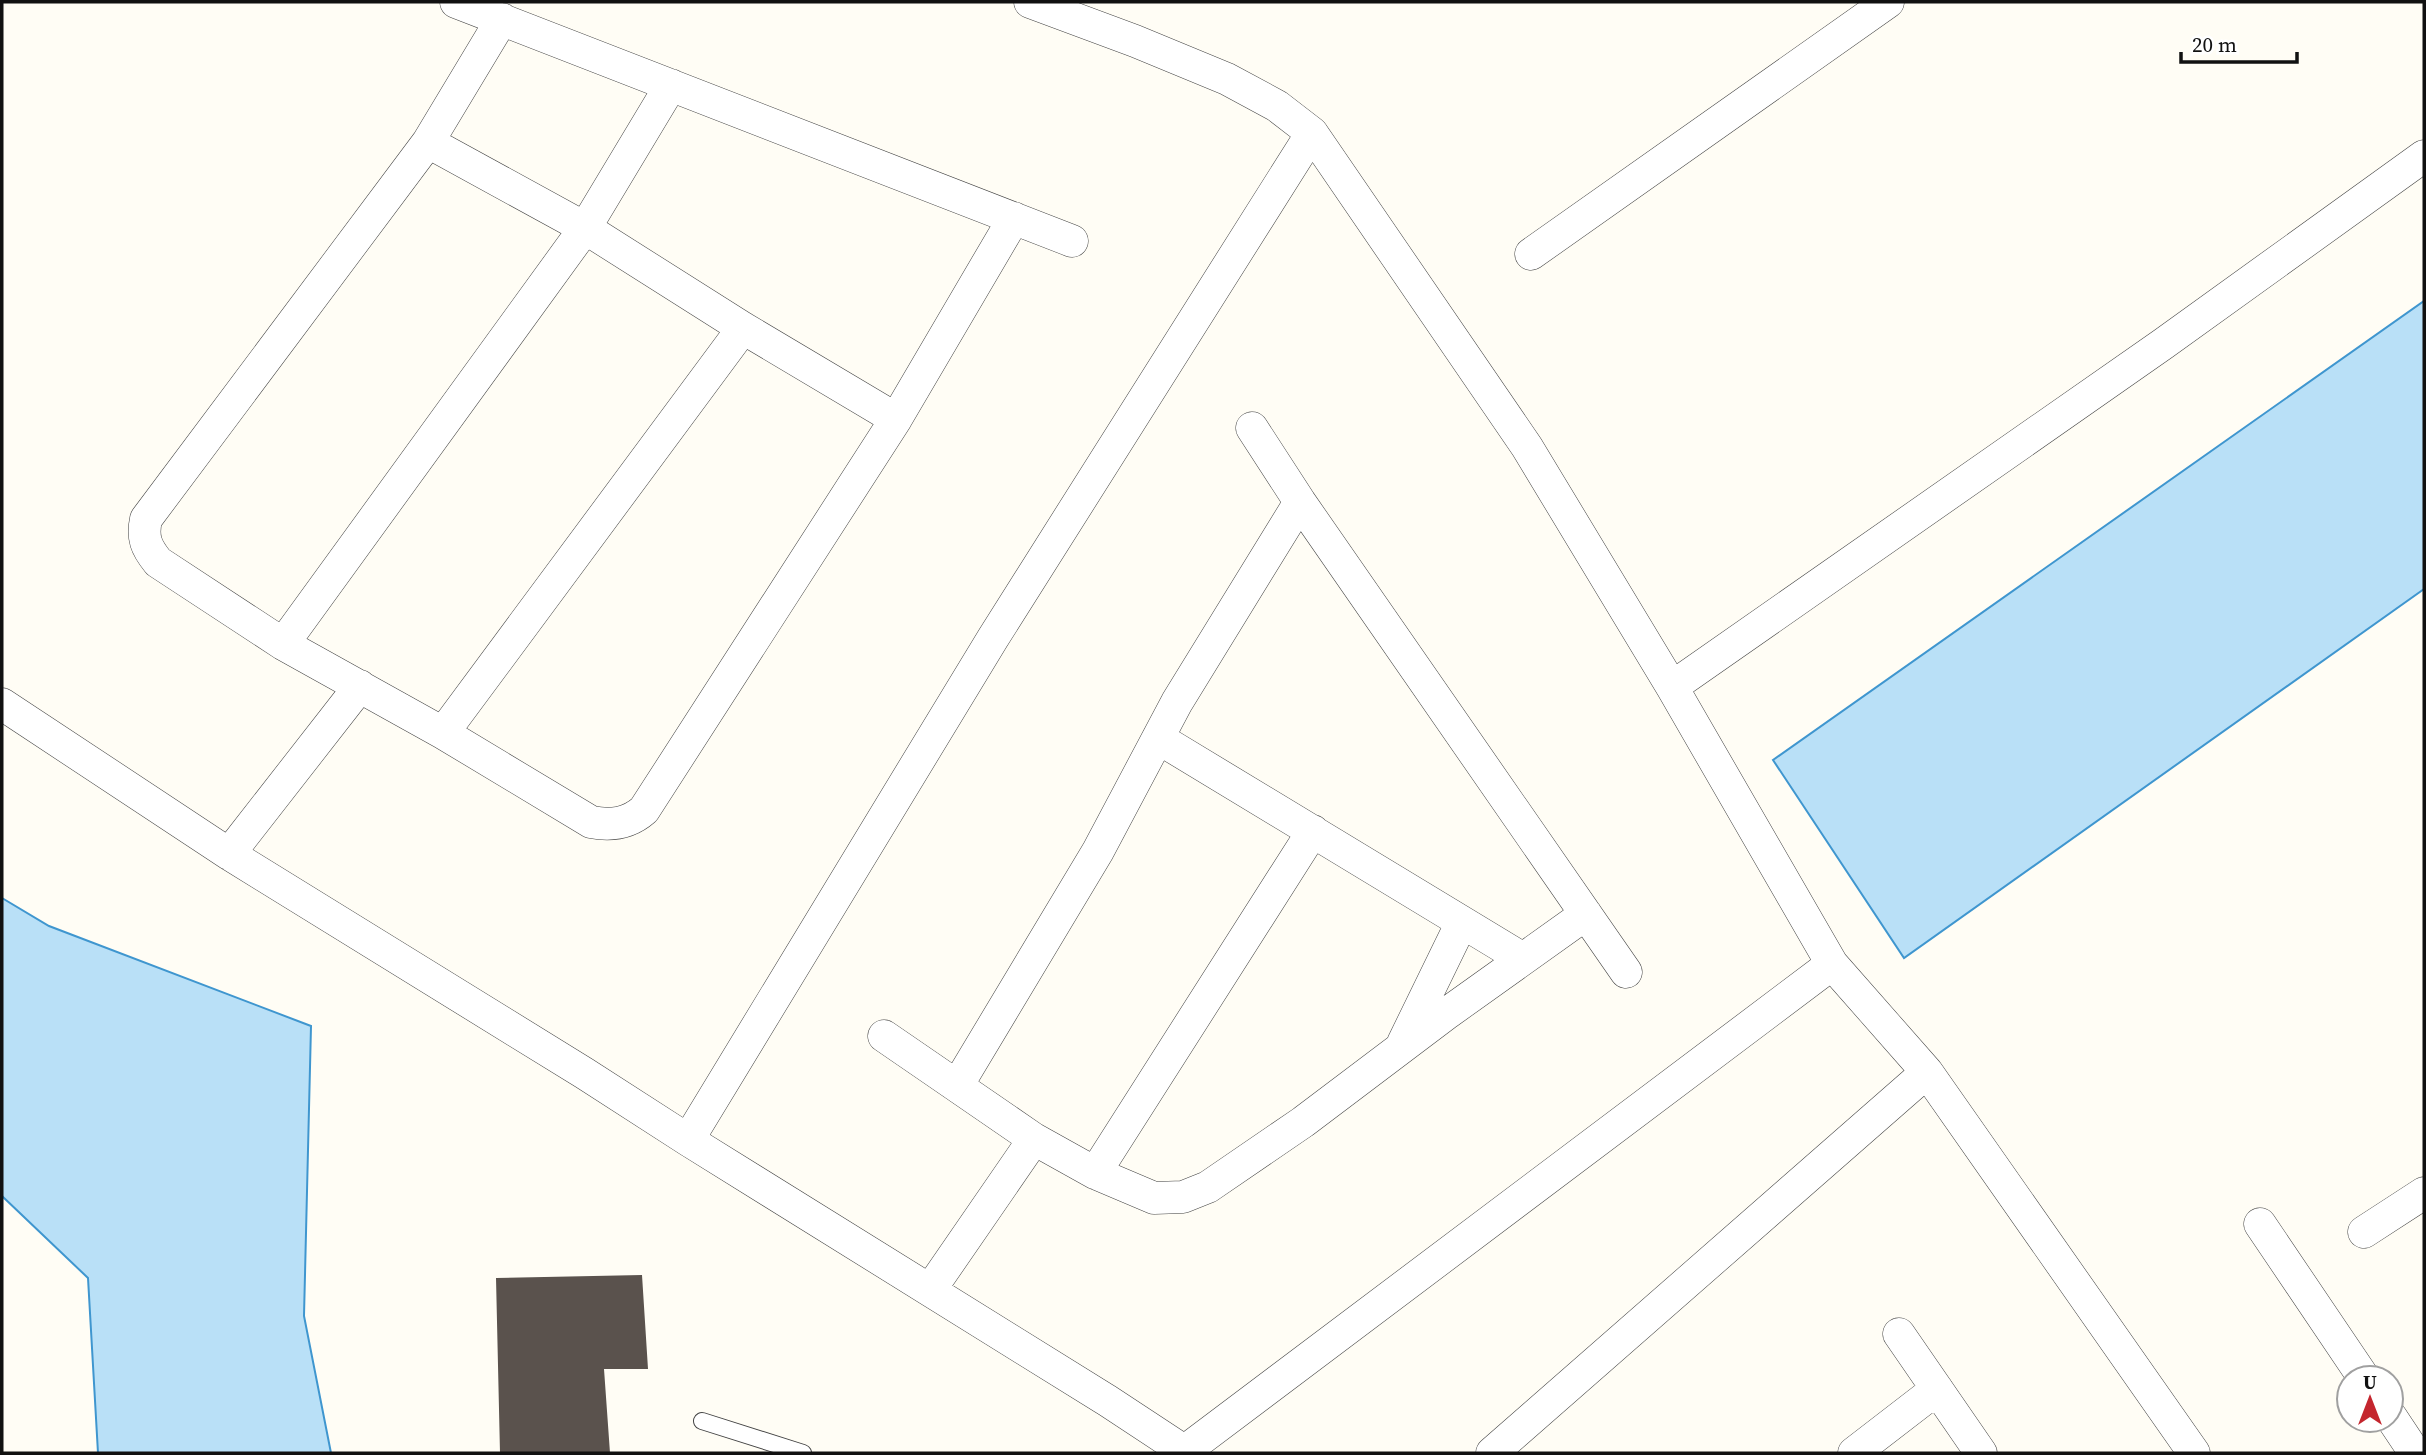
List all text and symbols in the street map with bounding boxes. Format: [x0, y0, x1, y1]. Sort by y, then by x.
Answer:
scale bar [2181, 21, 2296, 65]
text: 20 m [2192, 30, 2237, 59]
north arrow [2335, 1364, 2405, 1434]
text: U [2363, 1369, 2377, 1395]

